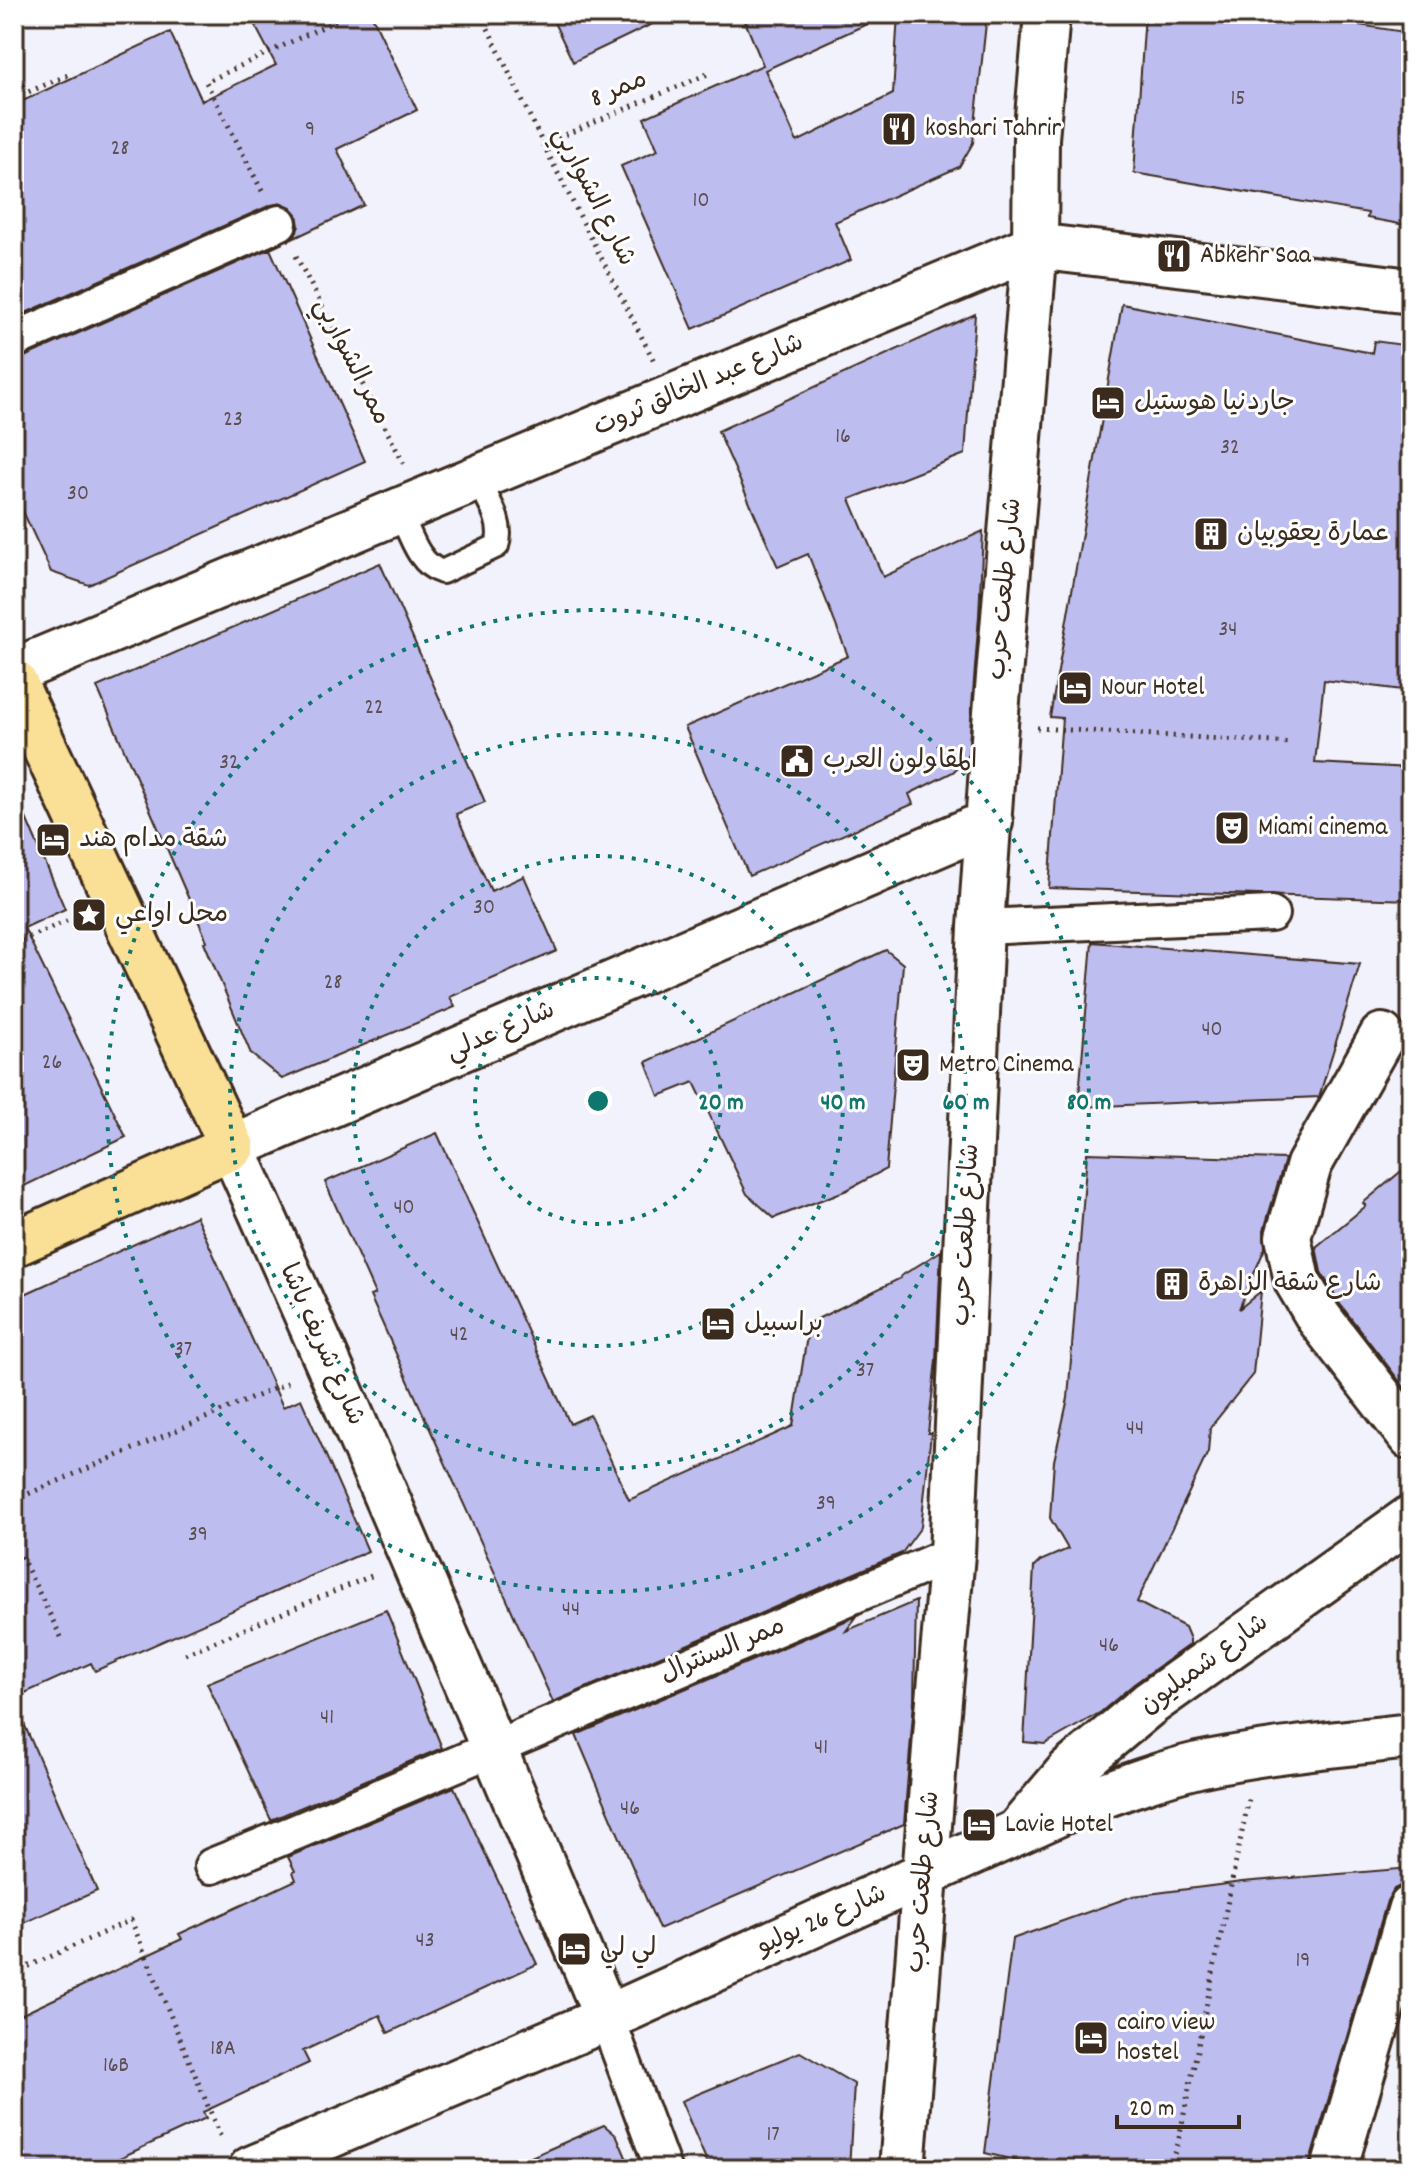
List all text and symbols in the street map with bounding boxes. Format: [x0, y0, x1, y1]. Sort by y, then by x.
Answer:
street label: ممر 8 [585, 62, 653, 118]
house number: 15 [1230, 84, 1246, 115]
restaurant icon: koshari Tahrir [880, 110, 918, 148]
place label: koshari Tahrir [925, 111, 1062, 148]
house number: 9 [305, 115, 315, 146]
street label: شارع الشواربي [541, 121, 644, 274]
house number: 28 [111, 134, 129, 165]
house number: 10 [693, 186, 709, 217]
restaurant icon: Abkehr Saa [1155, 237, 1193, 275]
place label: Abkehr Saa [1200, 238, 1312, 275]
street label: ممر الشواربي [302, 292, 399, 432]
street label: شارع عبد الخالق ثروت [588, 325, 810, 447]
hotel icon: جاردنيا هوستيل [1089, 384, 1127, 422]
place label: جاردنيا هوستيل [1134, 385, 1295, 422]
house number: 23 [223, 405, 243, 436]
house number: 16 [835, 422, 851, 453]
house number: 32 [1220, 433, 1240, 464]
house number: 30 [67, 479, 89, 510]
street label: شارع طلعت حرب [980, 496, 1032, 682]
building icon: عمارة يعقوبيان [1192, 515, 1230, 553]
place label: عمارة يعقوبيان [1237, 516, 1390, 553]
house number: 34 [1219, 615, 1237, 646]
hotel icon: Nour Hotel [1056, 669, 1094, 707]
place label: Nour Hotel [1101, 670, 1204, 707]
house number: 22 [364, 693, 384, 724]
public building icon: المقاولون العرب [778, 742, 816, 780]
place label: المقاولون العرب [823, 743, 977, 780]
house number: 32 [219, 748, 239, 779]
theatre icon: Miami cinema [1213, 809, 1251, 847]
place label: Miami cinema [1258, 810, 1388, 847]
hotel icon: شقة مدام هند [34, 821, 72, 859]
place label: شقة مدام هند [79, 822, 228, 859]
house number: 30 [473, 893, 495, 924]
place icon: محل اواعي [70, 896, 108, 934]
place label: محل اواعي [115, 897, 228, 935]
house number: 28 [324, 968, 342, 999]
street label: شارع عدلي [441, 993, 561, 1072]
house number: 40 [1201, 1015, 1223, 1046]
theatre icon: Metro Cinema [894, 1046, 932, 1084]
place label: Metro Cinema [939, 1047, 1074, 1084]
house number: 26 [42, 1048, 62, 1079]
centre of rings [584, 1087, 612, 1115]
text: 20 m [698, 1087, 744, 1121]
text: 40 m [820, 1087, 866, 1121]
text: 60 m [943, 1087, 989, 1121]
text: 80 m [1067, 1087, 1111, 1121]
street label: شارع طلعت حرب [944, 1143, 990, 1327]
house number: 40 [393, 1193, 415, 1224]
street label: شارع شريف باشا [269, 1258, 373, 1432]
building icon: شارع شقة الزاهرة [1153, 1265, 1191, 1303]
place label: شارع شقة الزاهرة [1198, 1266, 1382, 1303]
hotel icon: براسبيل [699, 1305, 737, 1343]
place label: براسبيل [744, 1306, 823, 1343]
house number: 42 [450, 1320, 468, 1351]
house number: 37 [174, 1335, 192, 1366]
house number: 37 [856, 1356, 874, 1387]
house number: 44 [1126, 1414, 1144, 1445]
house number: 39 [816, 1489, 836, 1520]
house number: 39 [188, 1520, 208, 1551]
house number: 44 [562, 1595, 580, 1626]
street label: شارع شمبليون [1133, 1606, 1277, 1724]
street label: ممر السنترال [655, 1608, 791, 1694]
house number: 46 [1099, 1631, 1119, 1662]
house number: 41 [320, 1703, 334, 1734]
house number: 41 [814, 1733, 828, 1764]
street label: شارع طلعت حرب [898, 1789, 950, 1975]
house number: 46 [620, 1794, 640, 1825]
hotel icon: Lavie Hotel [960, 1806, 998, 1844]
place label: Lavie Hotel [1005, 1807, 1113, 1844]
street label: شارع 26 يوليو [750, 1876, 893, 1966]
house number: 43 [416, 1926, 434, 1957]
hotel icon: لي لي [555, 1930, 593, 1968]
place label: لي لي [600, 1931, 657, 1969]
house number: 19 [1296, 1946, 1310, 1977]
place label: cairo view hostel [1117, 2005, 1215, 2072]
hotel icon: cairo view hostel [1072, 2019, 1110, 2057]
house number: 18A [210, 2034, 236, 2065]
house number: 16B [103, 2051, 129, 2082]
scale bar [1117, 2079, 1239, 2129]
text: 20 m [1129, 2093, 1175, 2127]
house number: 17 [766, 2120, 780, 2151]

